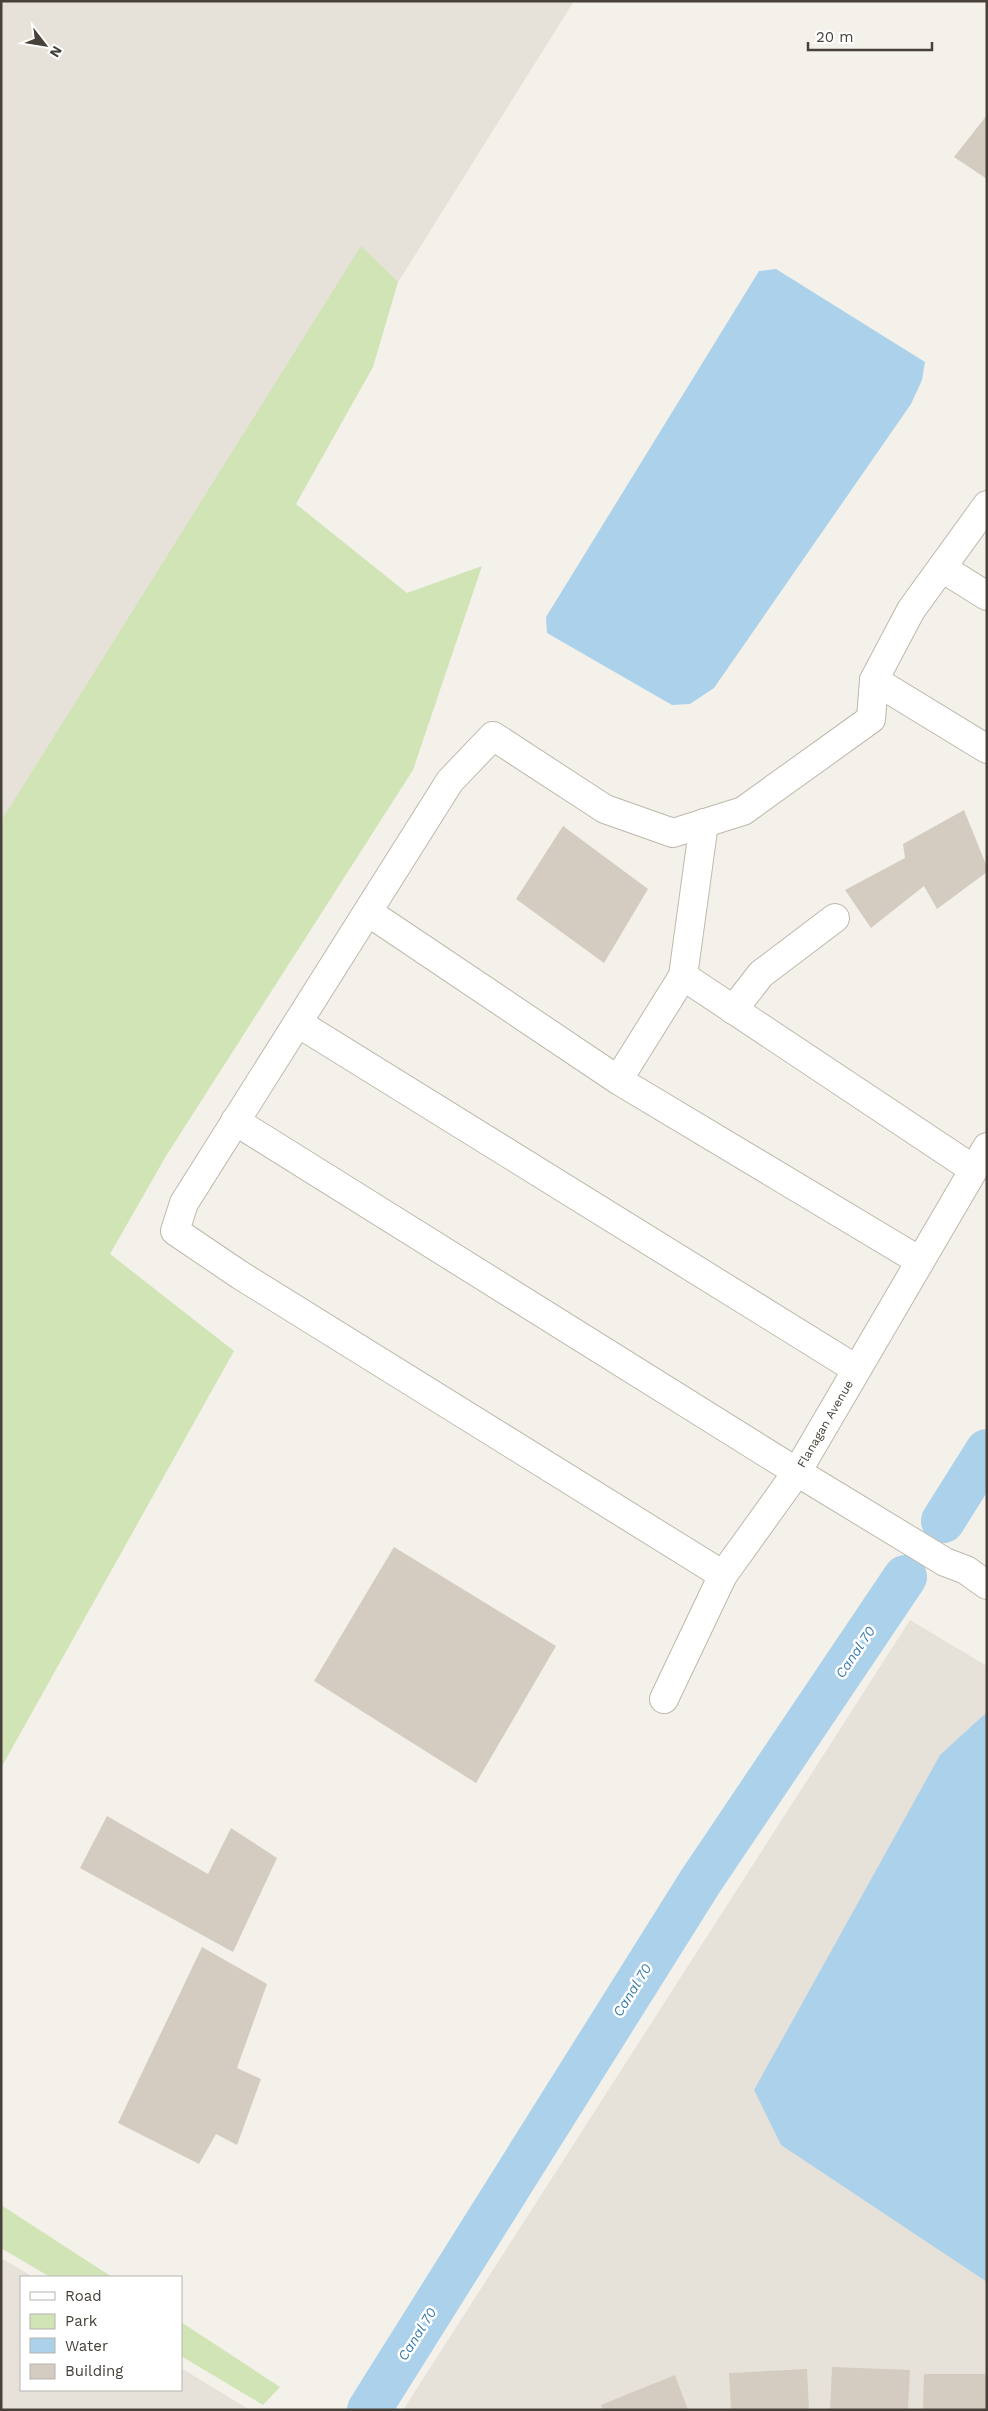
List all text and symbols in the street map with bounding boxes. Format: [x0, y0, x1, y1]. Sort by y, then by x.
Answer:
north arrow [20, 20, 70, 70]
scale bar [808, 20, 932, 52]
text: 20 m [816, 28, 854, 46]
text: N [47, 43, 66, 60]
street label: Flanagan Avenue [794, 1378, 856, 1470]
water label: Canal 70 [832, 1623, 878, 1681]
water label: Canal 70 [610, 1961, 655, 2019]
legend [20, 2276, 182, 2391]
text: Road [65, 2287, 102, 2305]
water label: Canal 70 [395, 2305, 440, 2363]
text: Park [65, 2312, 98, 2330]
text: Water [65, 2337, 108, 2355]
text: Building [65, 2362, 123, 2380]

